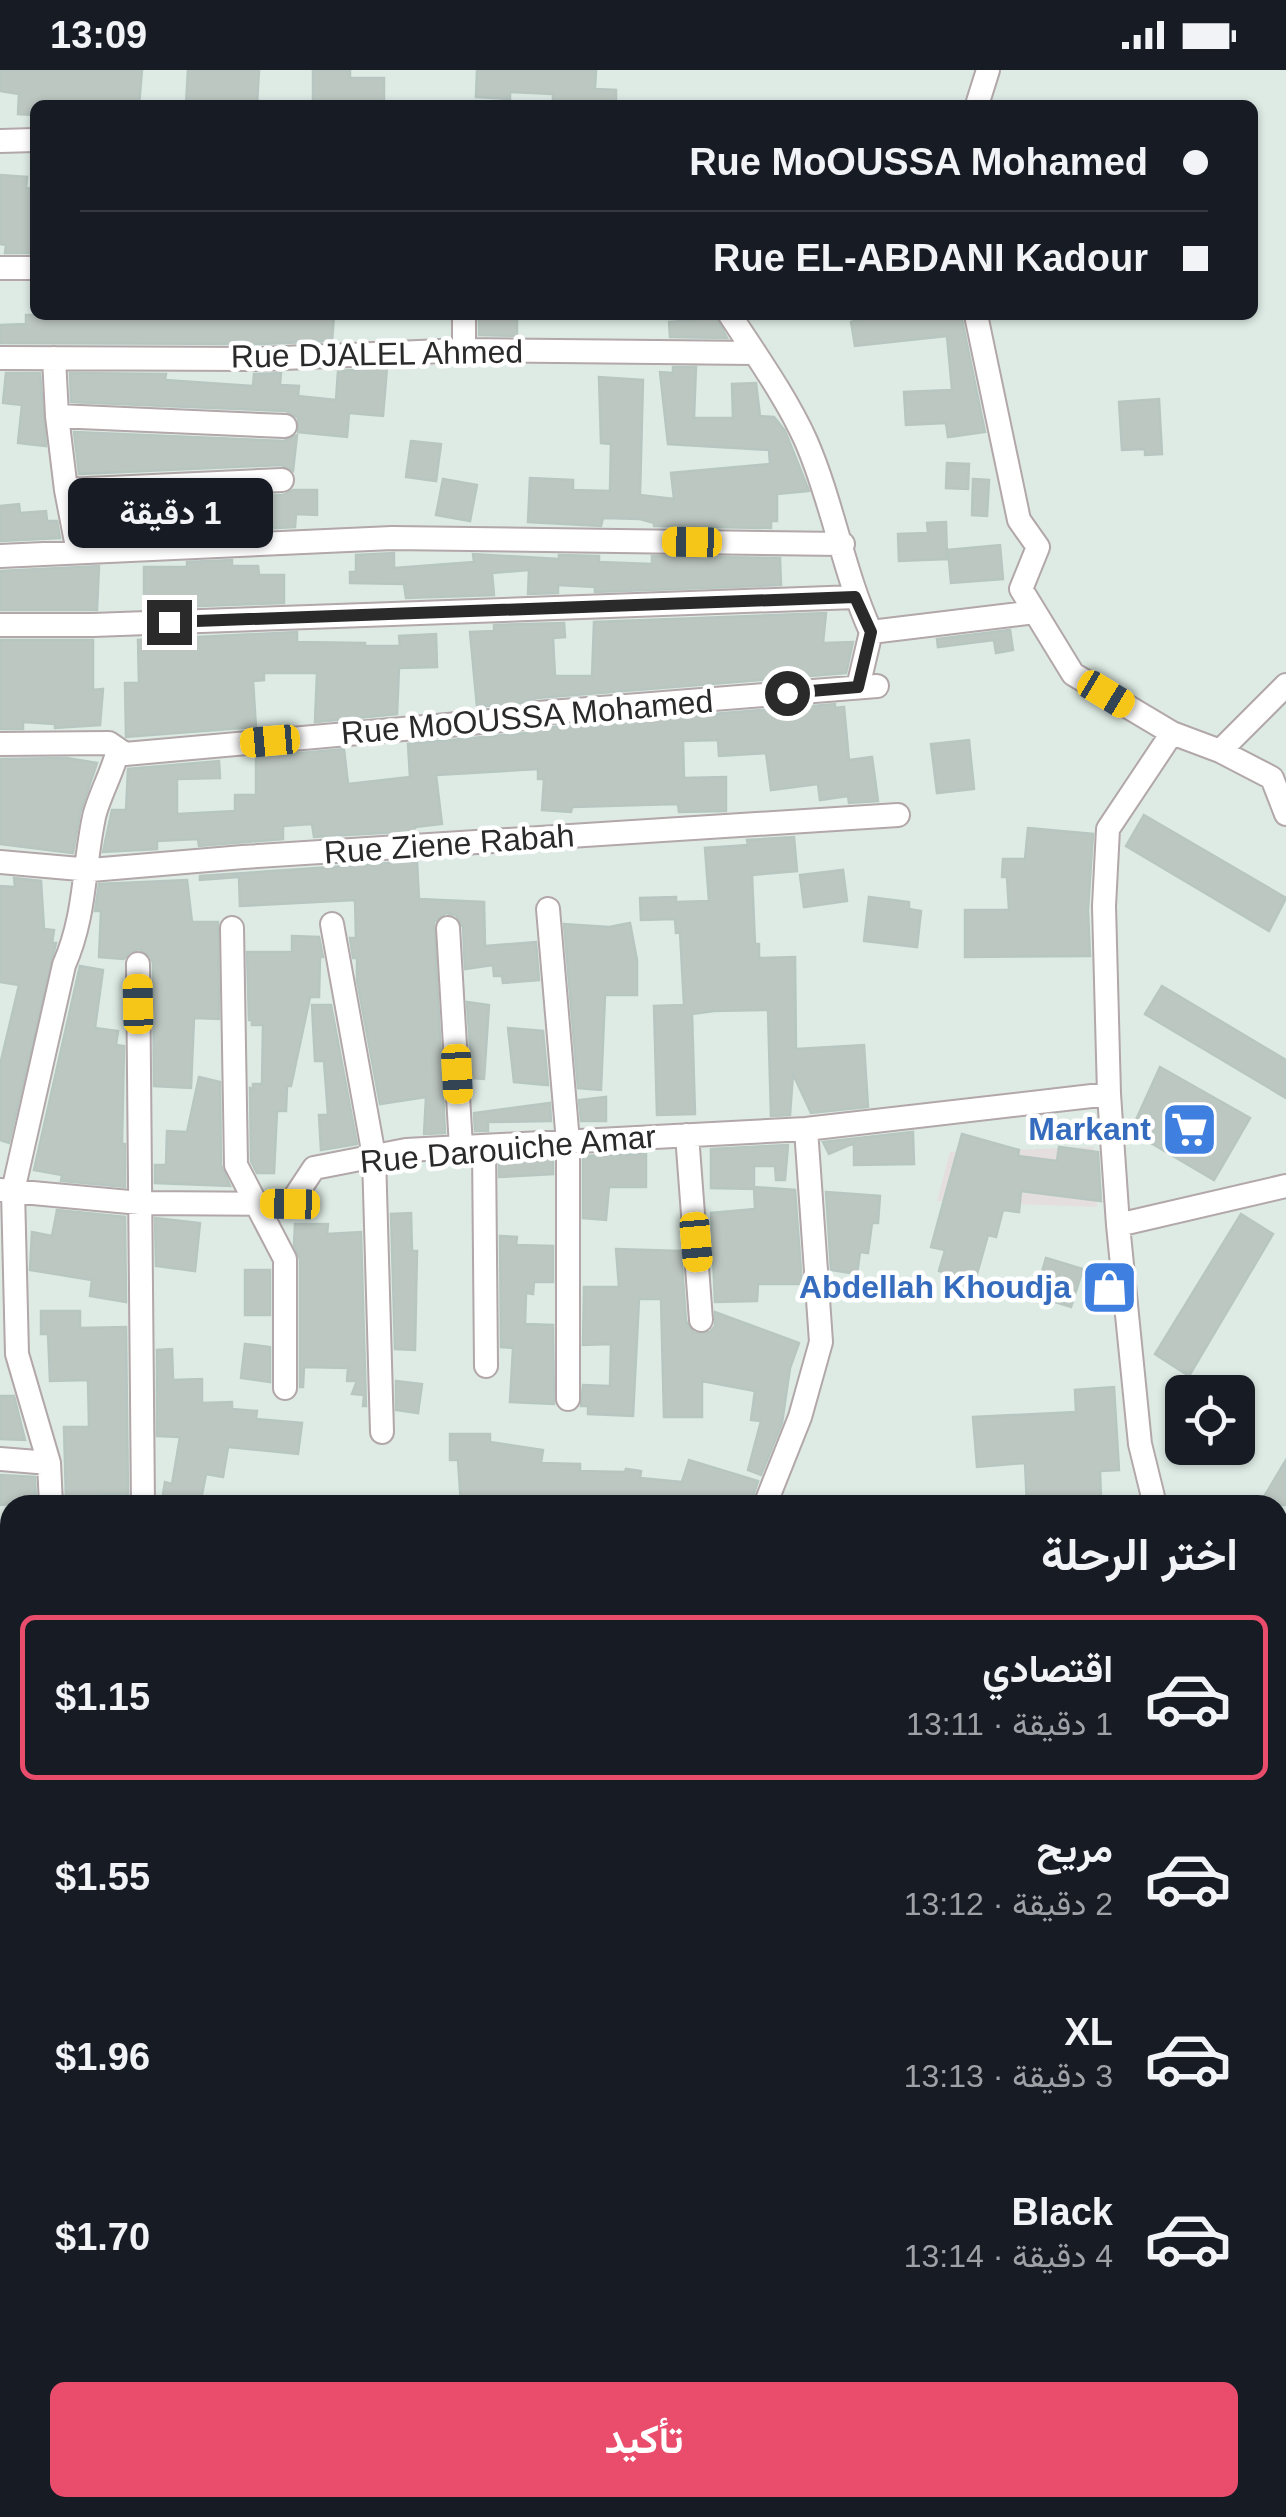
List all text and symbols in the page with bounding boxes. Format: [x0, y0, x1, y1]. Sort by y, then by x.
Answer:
text: 13:09 [50, 14, 147, 56]
text: Rue MoOUSSA Mohamed [689, 141, 1148, 183]
text: Rue EL-ABDANI Kadour [713, 237, 1148, 279]
street label: Rue DJALEL Ahmed [231, 333, 523, 375]
callout: 1 دقيقة [66, 477, 272, 547]
text: 1 دقيقة [119, 495, 222, 531]
car [662, 526, 722, 558]
route end [147, 600, 192, 645]
car [1073, 666, 1139, 722]
route start [765, 671, 810, 716]
street label: Rue MoOUSSA Mohamed [339, 683, 715, 751]
car [239, 723, 301, 759]
street label: Rue Ziene Rabah [323, 817, 575, 871]
car [122, 974, 154, 1034]
car [440, 1043, 474, 1105]
supermarket icon: Markant [1160, 1099, 1220, 1159]
place label: Markant [1028, 1111, 1151, 1147]
street label: Rue Darouiche Amar [358, 1118, 658, 1180]
car [260, 1188, 320, 1220]
car [678, 1211, 714, 1273]
shop icon: Abdellah Khoudja [1080, 1257, 1140, 1317]
place label: Abdellah Khoudja [799, 1269, 1071, 1305]
map controls [1165, 1375, 1255, 1465]
button: locate [1165, 1375, 1255, 1465]
text: اختر الرحلة [1041, 1529, 1238, 1580]
text: اقتصادي [982, 1648, 1113, 1690]
icon: car [1143, 1653, 1233, 1743]
text: $1.15 [55, 1676, 150, 1718]
text: 1 دقيقة · 13:11 [906, 1706, 1113, 1742]
text: مريح [1037, 1828, 1113, 1870]
icon: car [1143, 1833, 1233, 1923]
text: $1.55 [55, 1856, 150, 1898]
text: 2 دقيقة · 13:12 [904, 1886, 1113, 1922]
text: XL [1064, 2011, 1113, 2053]
icon: car [1143, 2013, 1233, 2103]
text: $1.96 [55, 2036, 150, 2078]
text: 3 دقيقة · 13:13 [904, 2058, 1113, 2094]
text: Black [1012, 2191, 1113, 2233]
icon: car [1143, 2193, 1233, 2283]
text: $1.70 [55, 2216, 150, 2258]
text: 4 دقيقة · 13:14 [904, 2238, 1113, 2274]
button: تأكيد [50, 2382, 1238, 2497]

